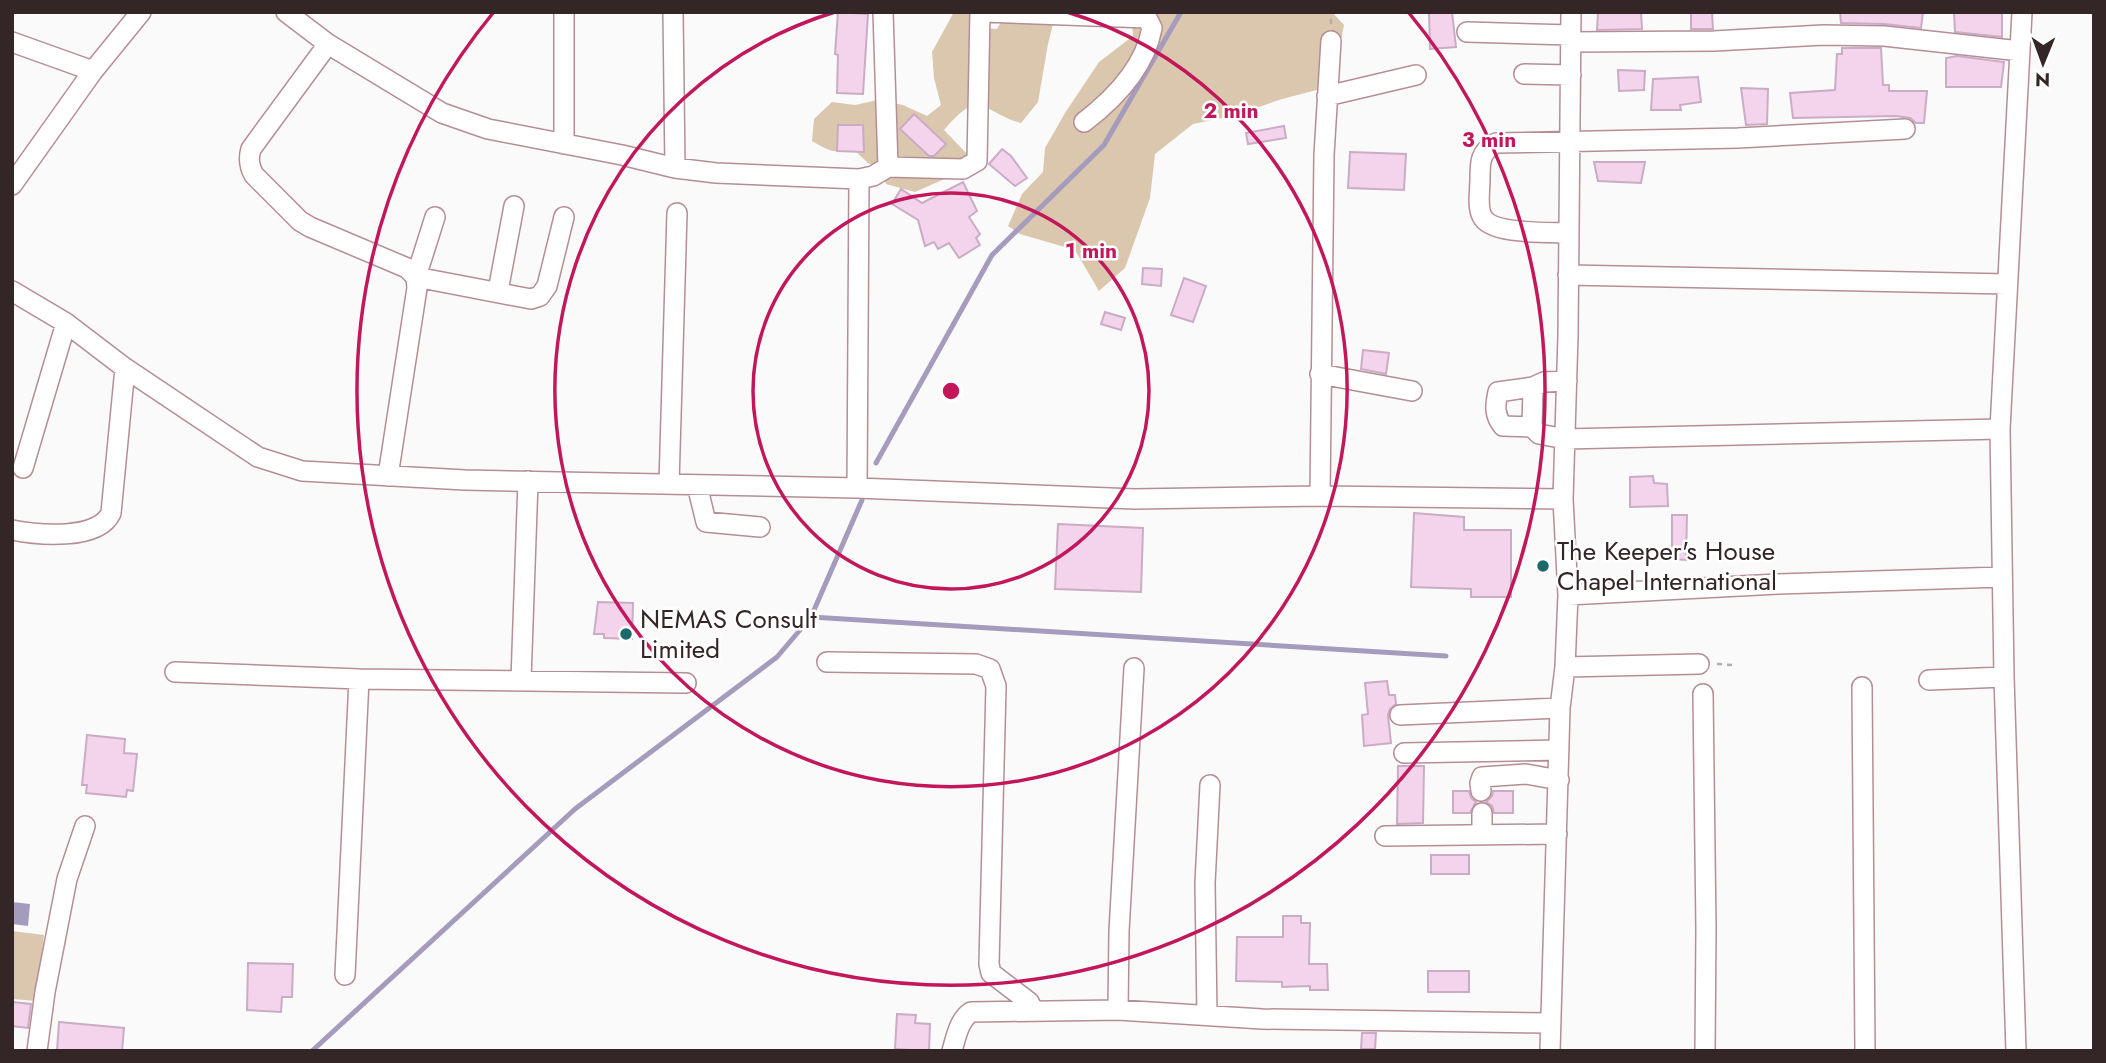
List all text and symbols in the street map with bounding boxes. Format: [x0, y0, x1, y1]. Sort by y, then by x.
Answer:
north arrow [2008, 28, 2078, 98]
text: N [2035, 66, 2050, 93]
text: 2 min [1203, 96, 1259, 126]
text: 3 min [1462, 125, 1516, 155]
text: 1 min [1065, 236, 1117, 266]
centre of rings [939, 379, 963, 403]
place label: The Keeper's House Chapel International [1557, 532, 1777, 600]
marker: The Keeper's House Chapel International [1535, 558, 1551, 574]
place label: NEMAS Consult Limited [640, 600, 817, 668]
marker: NEMAS Consult Limited [618, 626, 634, 642]

